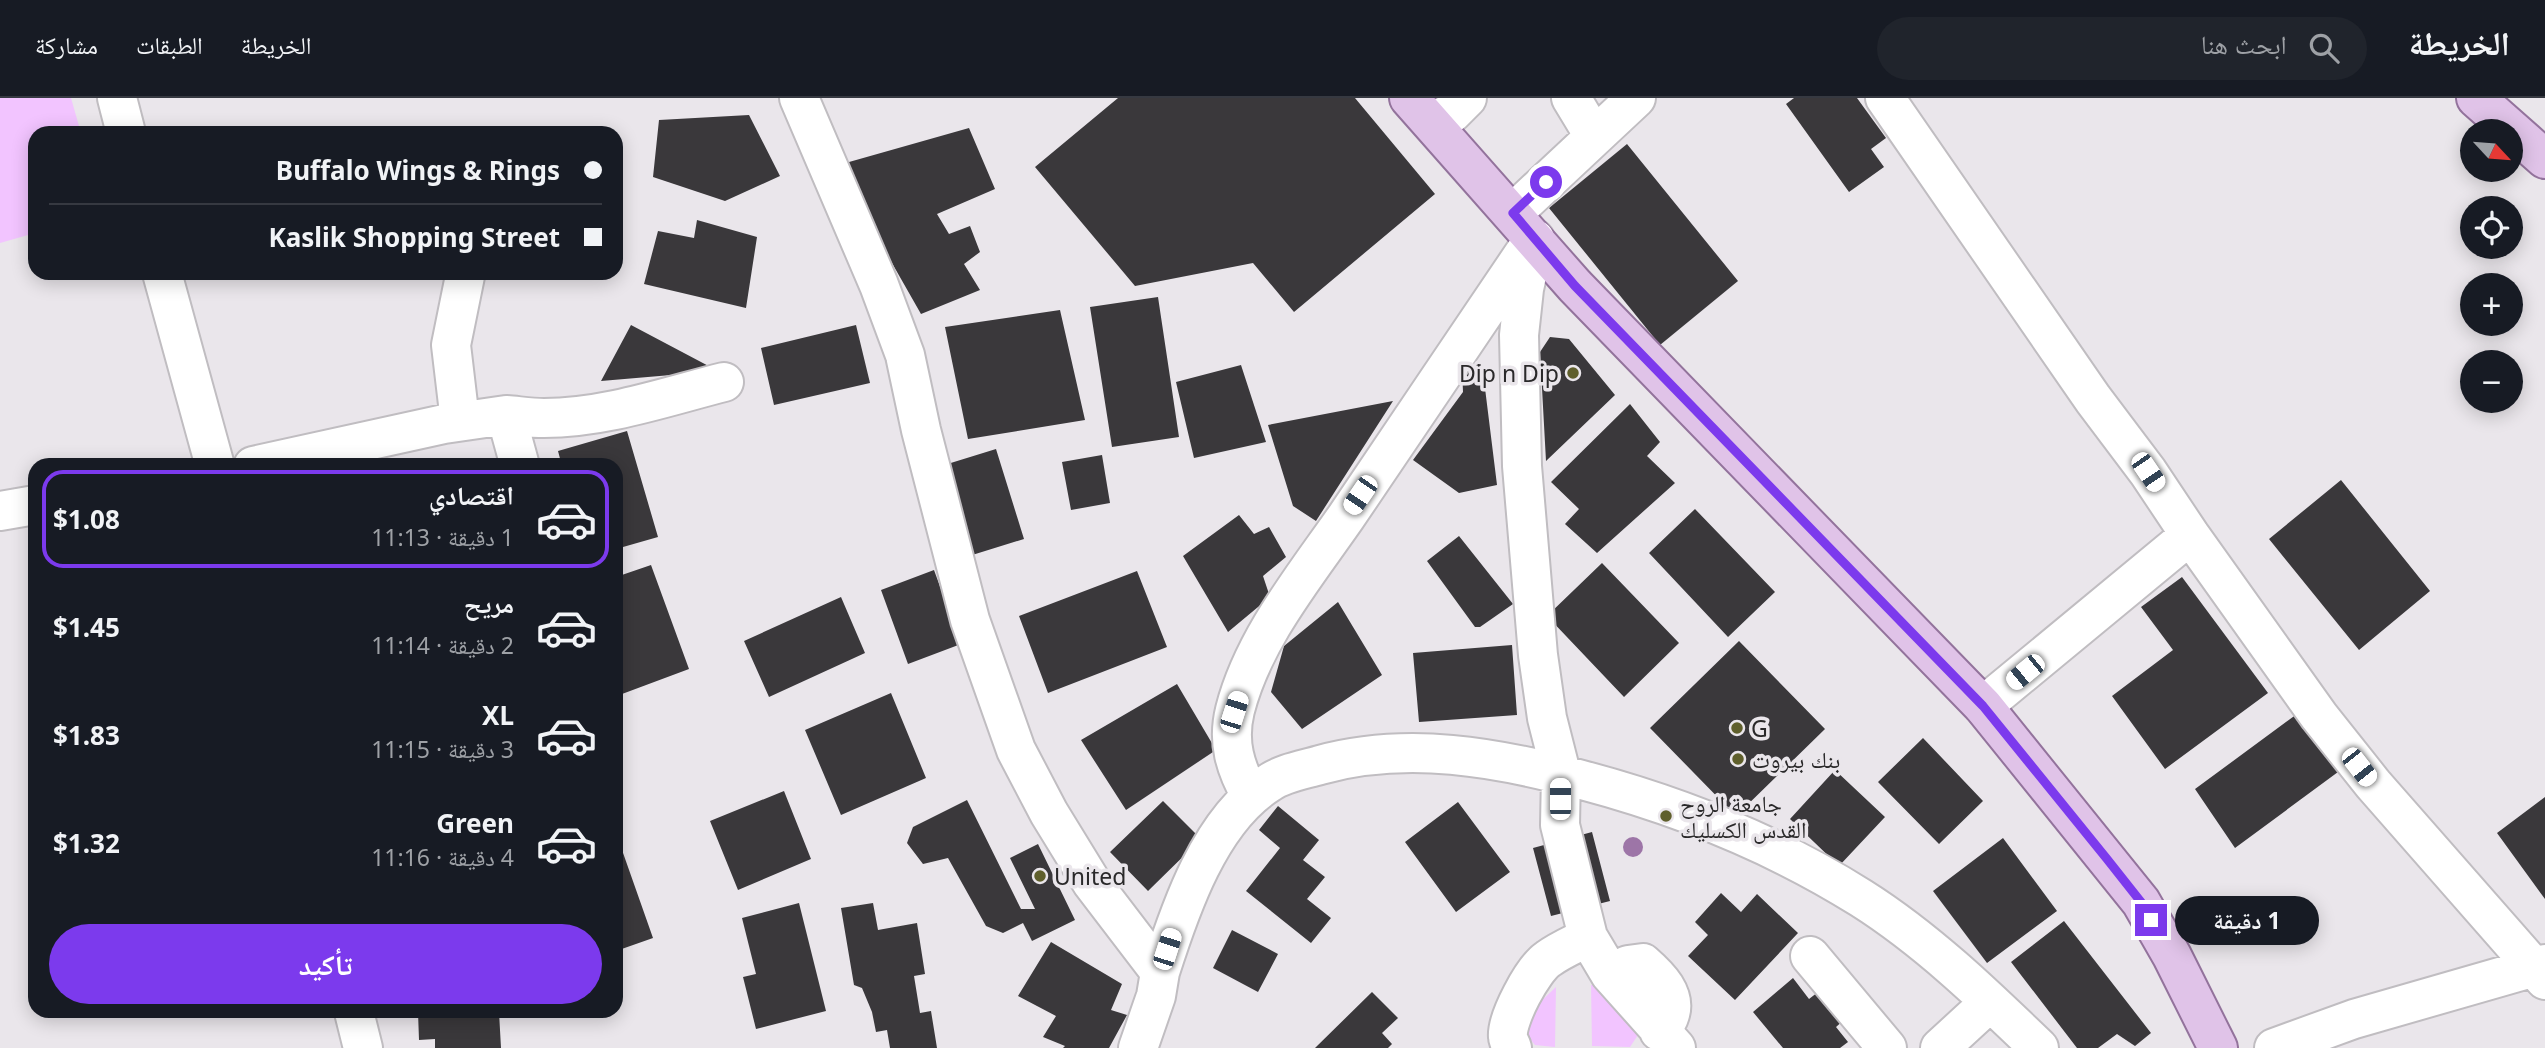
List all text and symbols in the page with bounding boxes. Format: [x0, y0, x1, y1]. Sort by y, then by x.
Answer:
search box [1877, 17, 2367, 80]
text: الخريطة [2409, 20, 2510, 65]
text: ابحث هنا [2201, 26, 2287, 62]
text: مشاركة [35, 28, 98, 61]
text: الطبقات [136, 28, 203, 61]
text: الخريطة [241, 28, 311, 61]
icon: search [2305, 29, 2343, 67]
north arrow [2460, 119, 2524, 182]
map controls [2460, 119, 2523, 413]
text: Buffalo Wings & Rings [276, 152, 560, 188]
route start [1530, 166, 1562, 198]
button: locate [2460, 196, 2523, 259]
text: Kaslik Shopping Street [268, 219, 560, 255]
button: + [2460, 273, 2523, 336]
button: − [2460, 350, 2523, 413]
place label: Dip n Dip [1459, 357, 1559, 389]
marker: Dip n Dip [1565, 365, 1581, 381]
car [2128, 449, 2169, 495]
car [1340, 472, 1381, 518]
text: اقتصادي [429, 477, 514, 513]
icon: car [535, 488, 598, 551]
text: $1.08 [53, 501, 120, 537]
text: 1 دقيقة · 11:13 [371, 521, 514, 553]
text: مريح [464, 585, 514, 621]
icon: car [535, 596, 598, 659]
text: $1.45 [53, 609, 120, 645]
text: 2 دقيقة · 11:14 [371, 629, 514, 661]
car [2003, 651, 2048, 693]
car [1218, 689, 1251, 735]
text: XL [482, 697, 514, 733]
icon: car [535, 704, 598, 767]
place label: G [1751, 712, 1768, 744]
text: $1.83 [53, 717, 120, 753]
marker: G [1729, 720, 1745, 736]
text: 3 دقيقة · 11:15 [371, 733, 514, 765]
place label: بنك بيروت [1752, 743, 1840, 775]
car [2338, 744, 2381, 790]
marker: بنك بيروت [1730, 751, 1746, 767]
car [1550, 778, 1571, 820]
place label: جامعة الروح القدس الكسليك [1680, 787, 1806, 845]
text: Green [436, 805, 514, 841]
marker: جامعة الروح القدس الكسليك [1658, 808, 1674, 824]
icon: car [535, 812, 598, 875]
text: $1.32 [53, 825, 120, 861]
text: 4 دقيقة · 11:16 [371, 841, 514, 873]
place label: United [1054, 860, 1126, 892]
marker: United [1032, 868, 1048, 884]
callout: 1 دقيقة [2176, 896, 2319, 944]
route end [2135, 904, 2167, 936]
text: 1 دقيقة [2213, 904, 2281, 936]
button: تأكيد [49, 924, 602, 1004]
car [1151, 926, 1184, 972]

